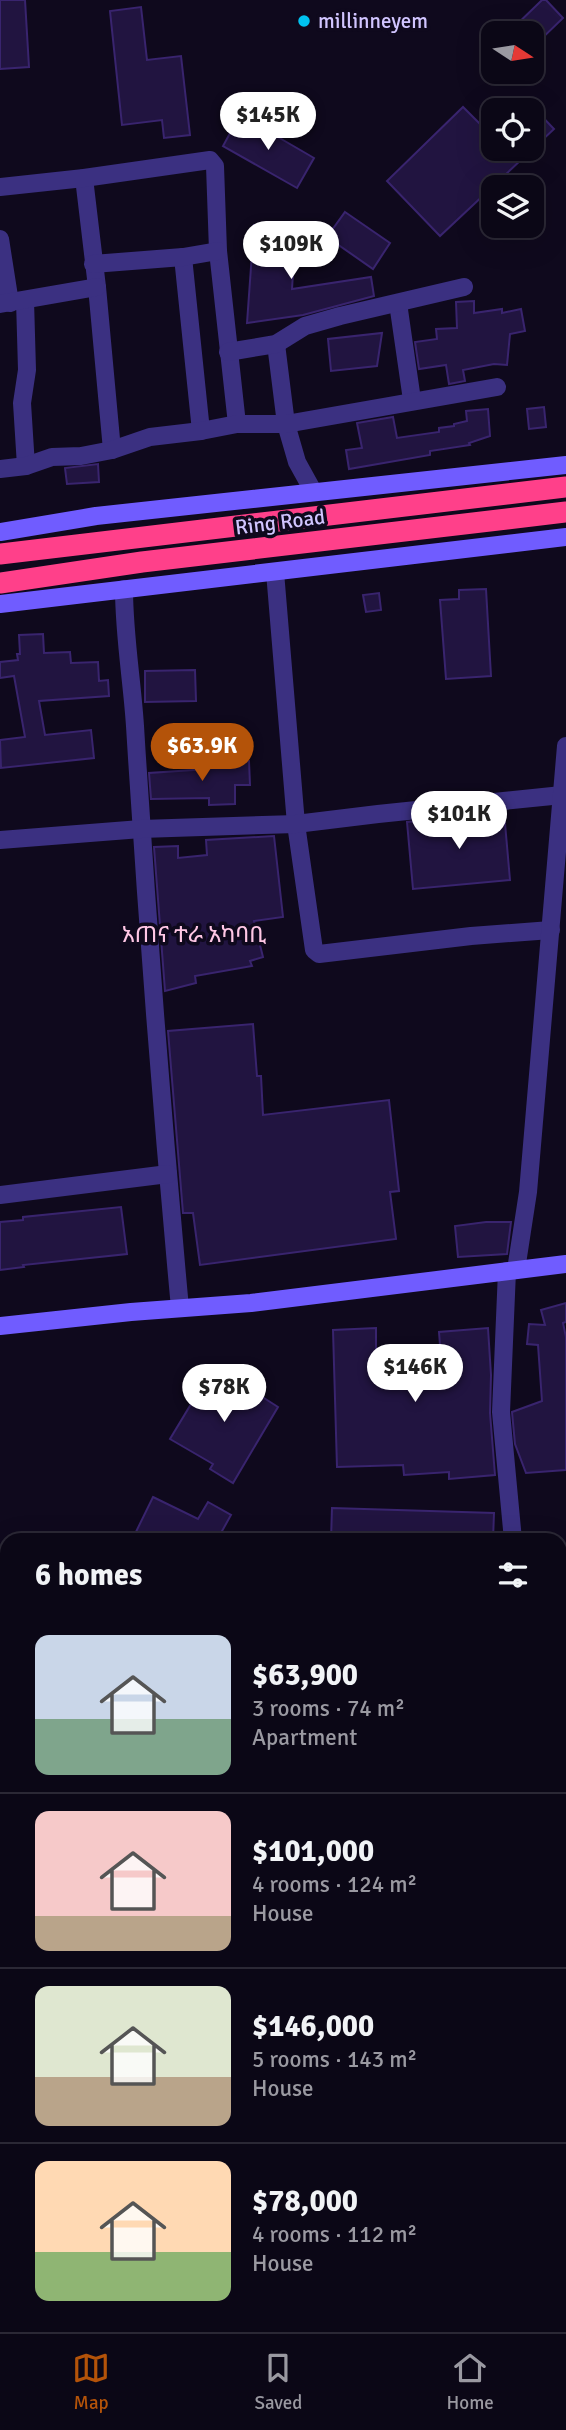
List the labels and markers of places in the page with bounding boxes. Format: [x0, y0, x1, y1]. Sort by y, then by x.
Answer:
place label: millinneyem [318, 8, 428, 34]
marker: millinneyem [296, 13, 312, 29]
pin: $145K [219, 92, 317, 152]
pin: $109K [242, 222, 340, 281]
pin: $63.9K [145, 724, 259, 783]
pin: $101K [410, 792, 508, 851]
pin: $146K [366, 1344, 464, 1404]
pin: $78K [183, 1364, 265, 1424]

